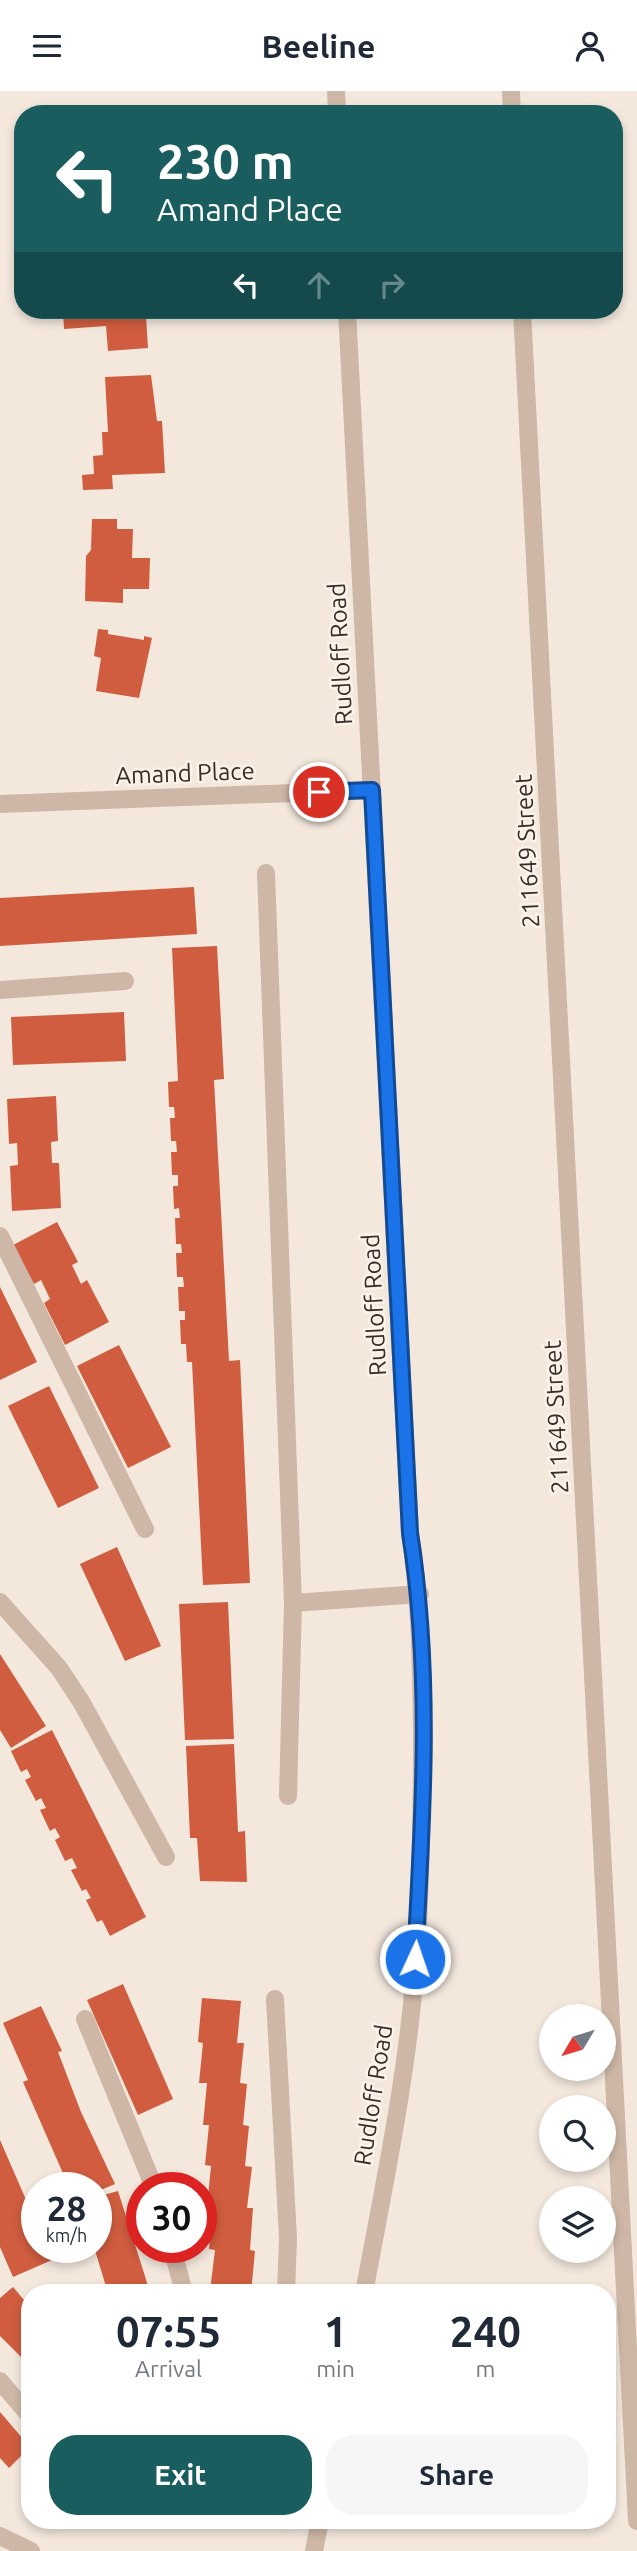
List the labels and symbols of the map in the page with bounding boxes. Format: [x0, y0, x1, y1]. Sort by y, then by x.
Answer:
street label: Rudloff Road [323, 582, 357, 726]
street label: Amand Place [115, 757, 255, 789]
pin [289, 762, 349, 822]
street label: 211649 Street [509, 773, 545, 928]
street label: Rudloff Road [357, 1233, 391, 1377]
street label: 211649 Street [538, 1339, 574, 1494]
position arrow [378, 1922, 452, 1996]
north arrow [539, 2004, 616, 2081]
street label: Rudloff Road [349, 2023, 397, 2167]
speed limit sign: 30 [126, 2172, 217, 2263]

